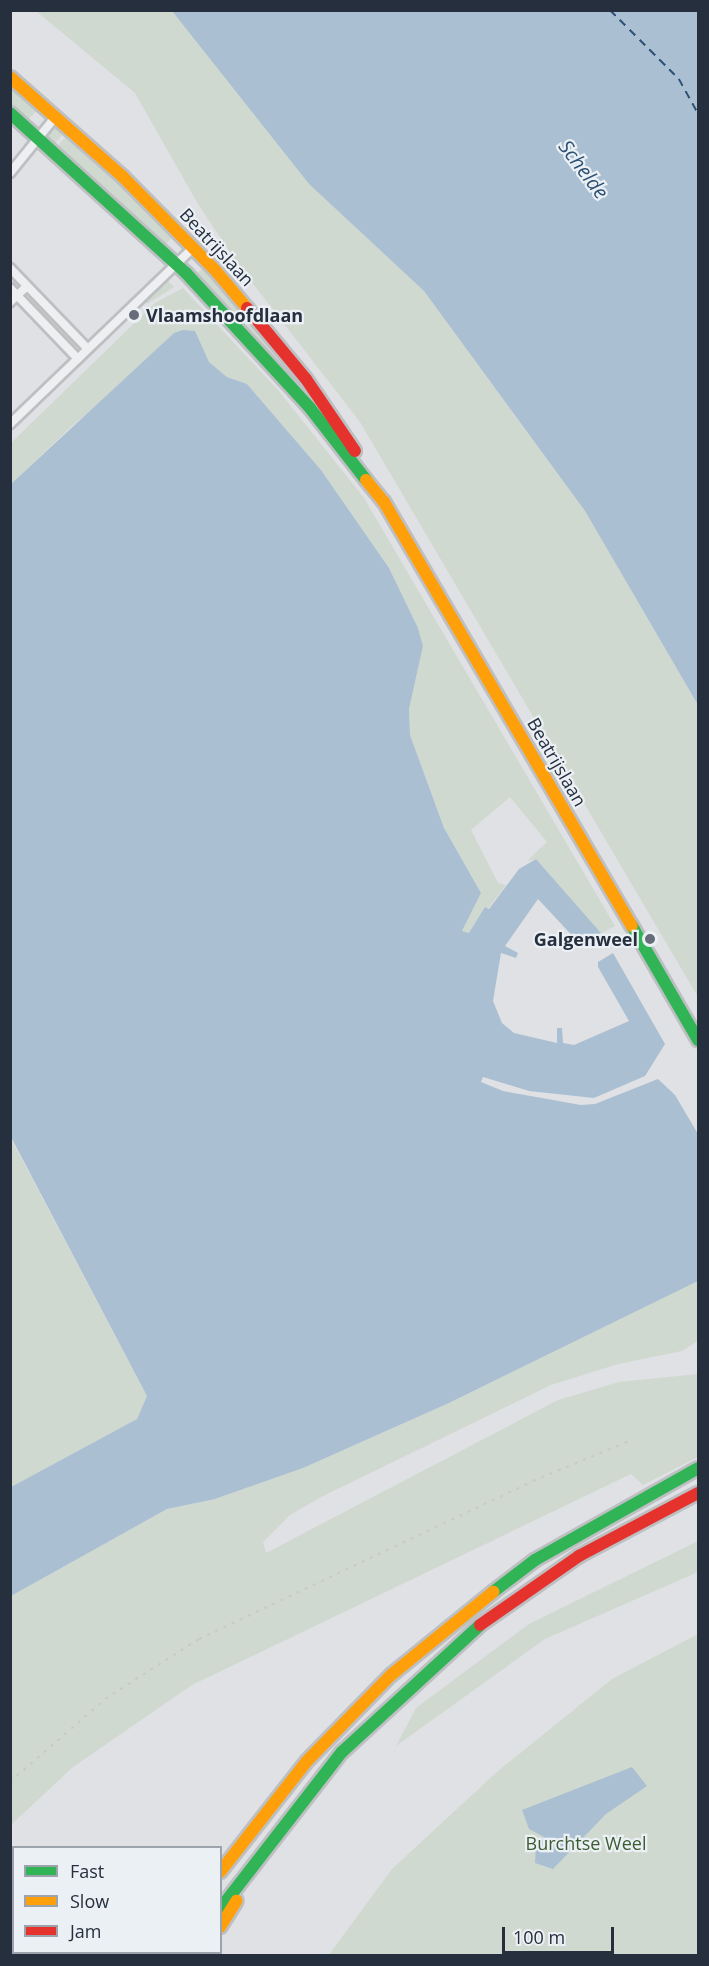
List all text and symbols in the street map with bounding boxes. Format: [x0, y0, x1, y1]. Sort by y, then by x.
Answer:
water label: Schelde [554, 135, 614, 203]
street label: Beatrijslaan [175, 204, 259, 290]
place label: Vlaamshoofdlaan [146, 304, 303, 326]
marker: Vlaamshoofdlaan [127, 308, 141, 322]
street label: Beatrijslaan [523, 714, 591, 810]
place label: Galgenweel [534, 928, 638, 950]
marker: Galgenweel [643, 932, 657, 946]
park label: Burchtse Weel [526, 1832, 646, 1854]
legend [12, 1846, 222, 1954]
text: Fast [70, 1859, 104, 1883]
text: Slow [70, 1889, 109, 1913]
scale bar [505, 1915, 618, 1953]
text: Jam [70, 1919, 102, 1943]
text: 100 m [513, 1925, 565, 1949]

